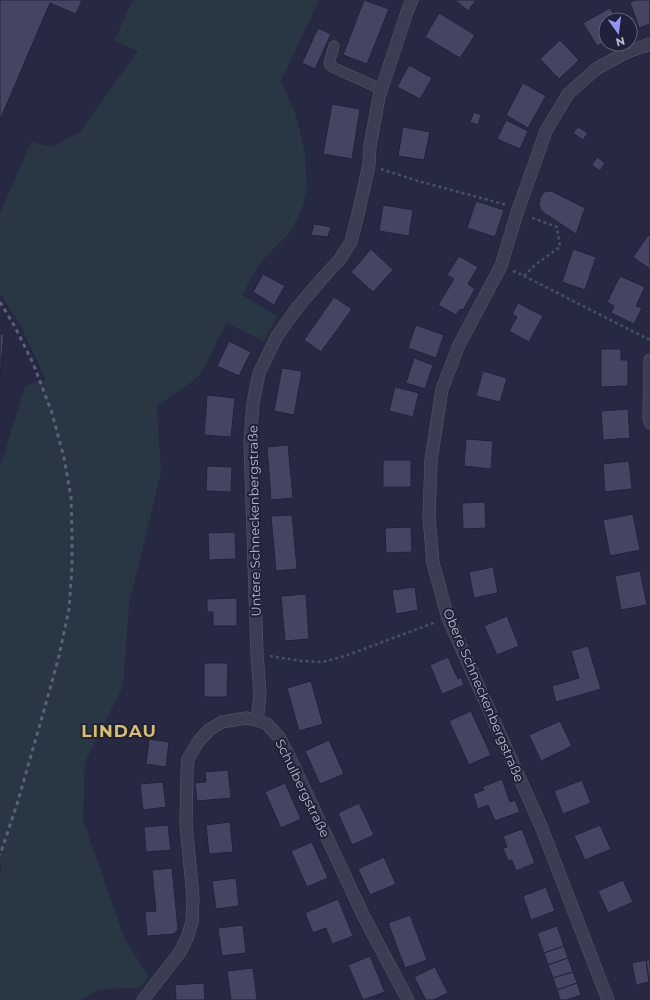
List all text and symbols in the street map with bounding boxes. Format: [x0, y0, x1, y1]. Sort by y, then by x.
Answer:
north arrow [598, 12, 638, 52]
text: N [614, 34, 626, 50]
street label: Untere Schneckenbergstraße [244, 425, 264, 617]
street label: Obere Schneckenbergstraße [440, 606, 528, 784]
district label: LINDAU [81, 721, 157, 741]
street label: Schulbergstraße [272, 736, 334, 840]

